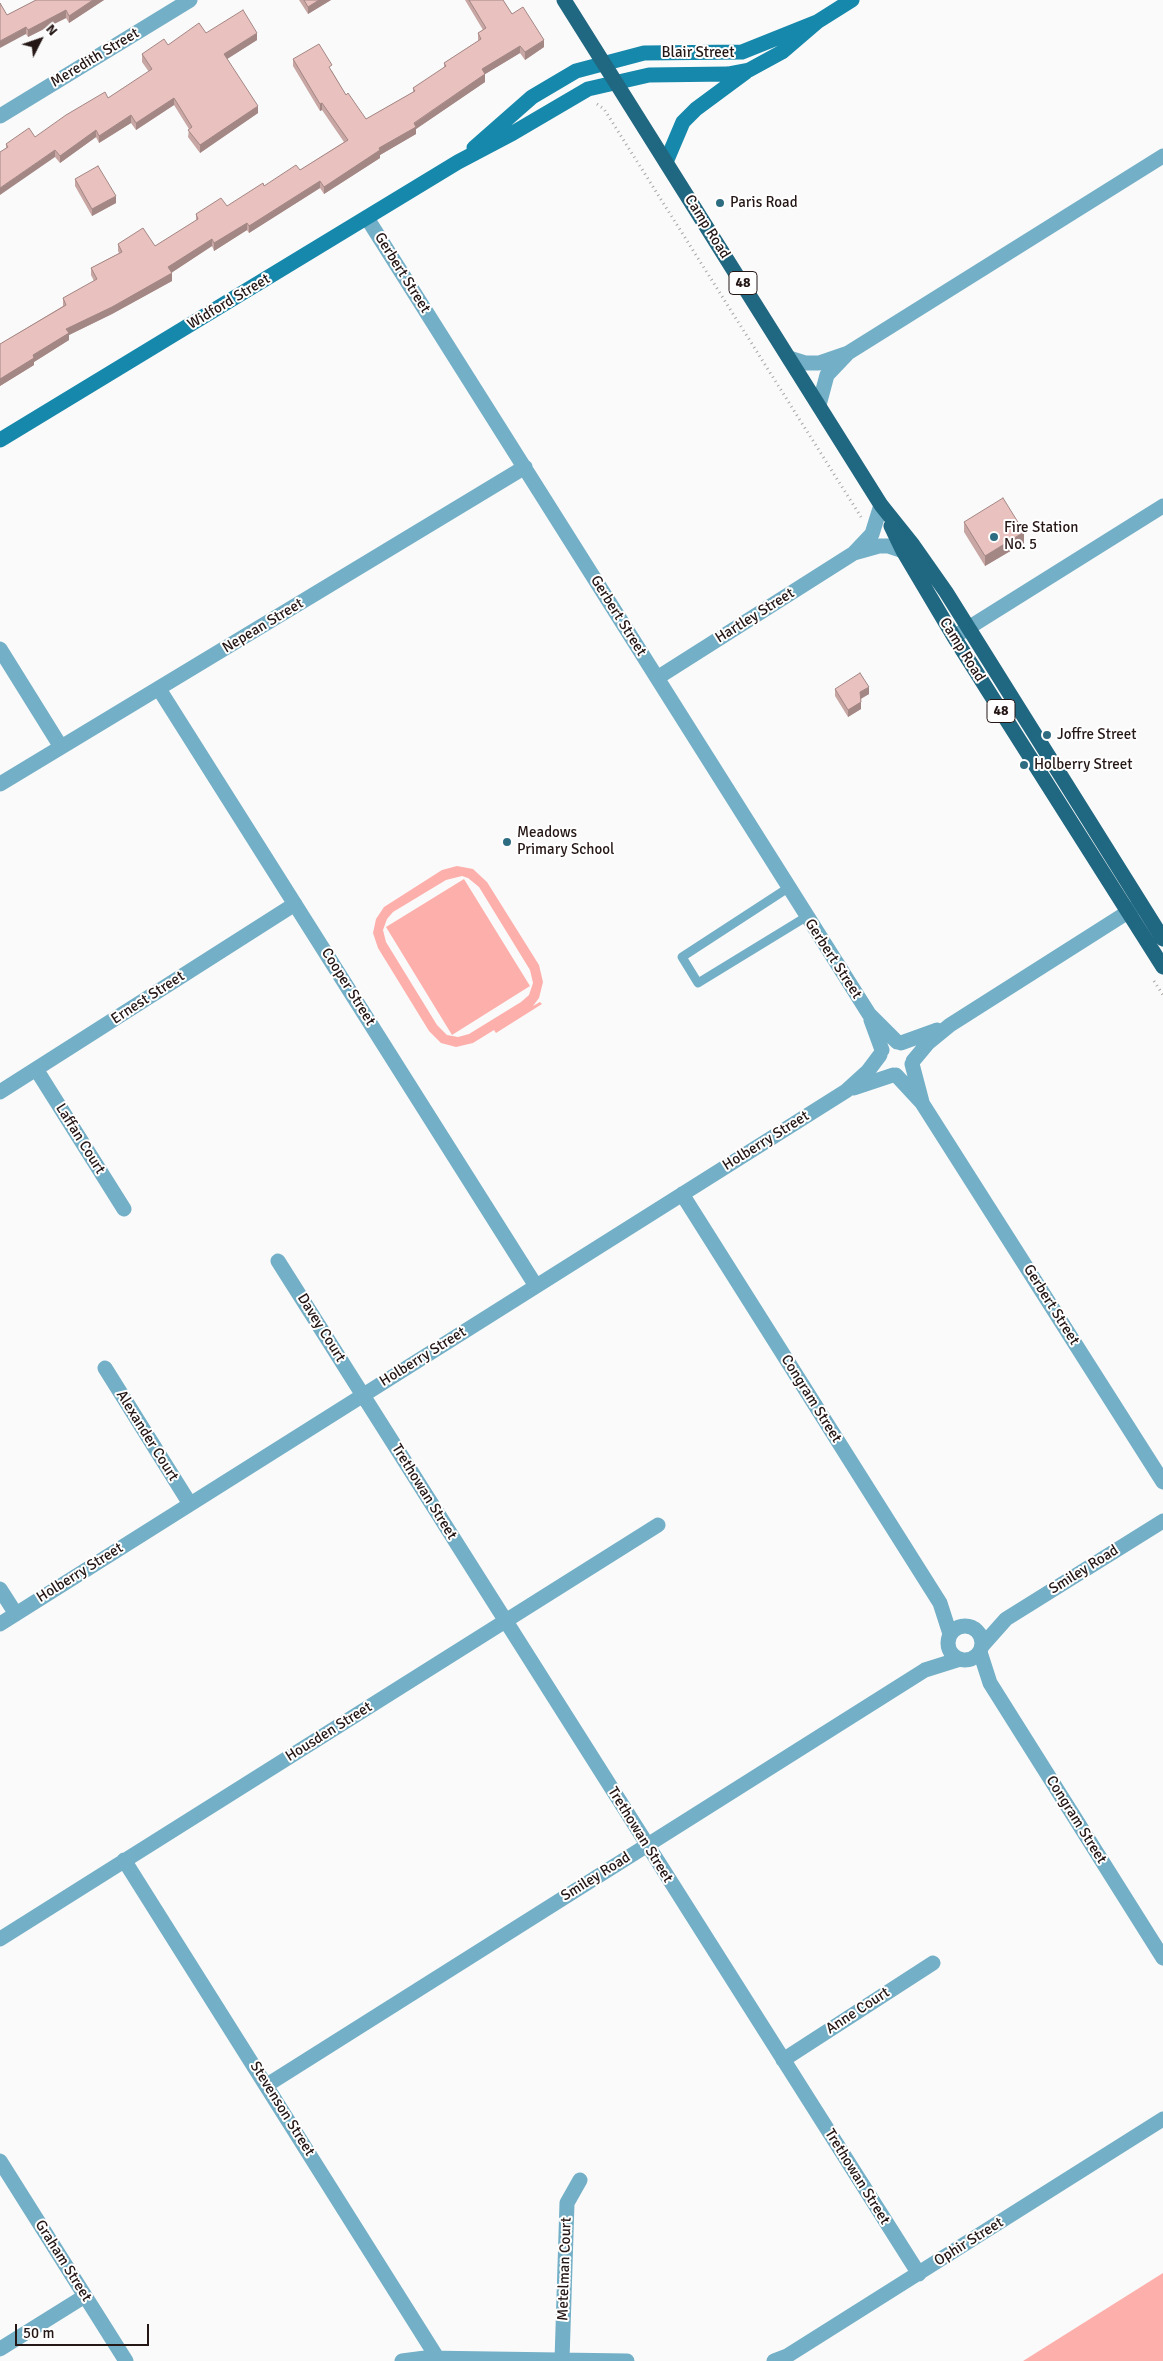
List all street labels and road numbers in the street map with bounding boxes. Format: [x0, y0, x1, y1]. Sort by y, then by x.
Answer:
street label: Meredith Street [47, 25, 143, 91]
street label: Blair Street [661, 44, 735, 62]
street label: Camp Road [680, 192, 734, 262]
street label: Gerbert Street [370, 229, 434, 317]
street label: Widford Street [184, 270, 274, 334]
road number: 48 [729, 272, 757, 294]
street label: Gerbert Street [586, 572, 650, 660]
street label: Hartley Street [712, 585, 798, 647]
street label: Nepean Street [219, 595, 307, 657]
street label: Camp Road [935, 615, 989, 685]
road number: 48 [987, 699, 1015, 722]
street label: Gerbert Street [801, 916, 865, 1002]
street label: Cooper Street [317, 945, 379, 1029]
street label: Ernest Street [108, 968, 188, 1028]
street label: Laffan Court [51, 1100, 109, 1178]
street label: Holberry Street [719, 1107, 813, 1175]
street label: Gerbert Street [1019, 1261, 1083, 1349]
street label: Davey Court [293, 1290, 349, 1366]
street label: Holberry Street [376, 1323, 470, 1391]
street label: Congram Street [777, 1352, 845, 1446]
street label: Alexander Court [112, 1387, 182, 1485]
street label: Trethowan Street [387, 1441, 461, 1543]
street label: Holberry Street [33, 1539, 127, 1607]
street label: Smiley Road [1046, 1542, 1122, 1598]
street label: Housden Street [282, 1698, 376, 1766]
street label: Congram Street [1042, 1773, 1110, 1867]
street label: Trethowan Street [603, 1784, 677, 1886]
street label: Smiley Road [558, 1849, 634, 1905]
street label: Anne Court [823, 1984, 893, 2038]
street label: Stevenson Street [246, 2058, 318, 2160]
street label: Trethowan Street [820, 2126, 894, 2228]
street label: Ophir Street [931, 2214, 1007, 2270]
street label: Graham Street [31, 2217, 95, 2305]
street label: Metelman Court [554, 2217, 576, 2321]

